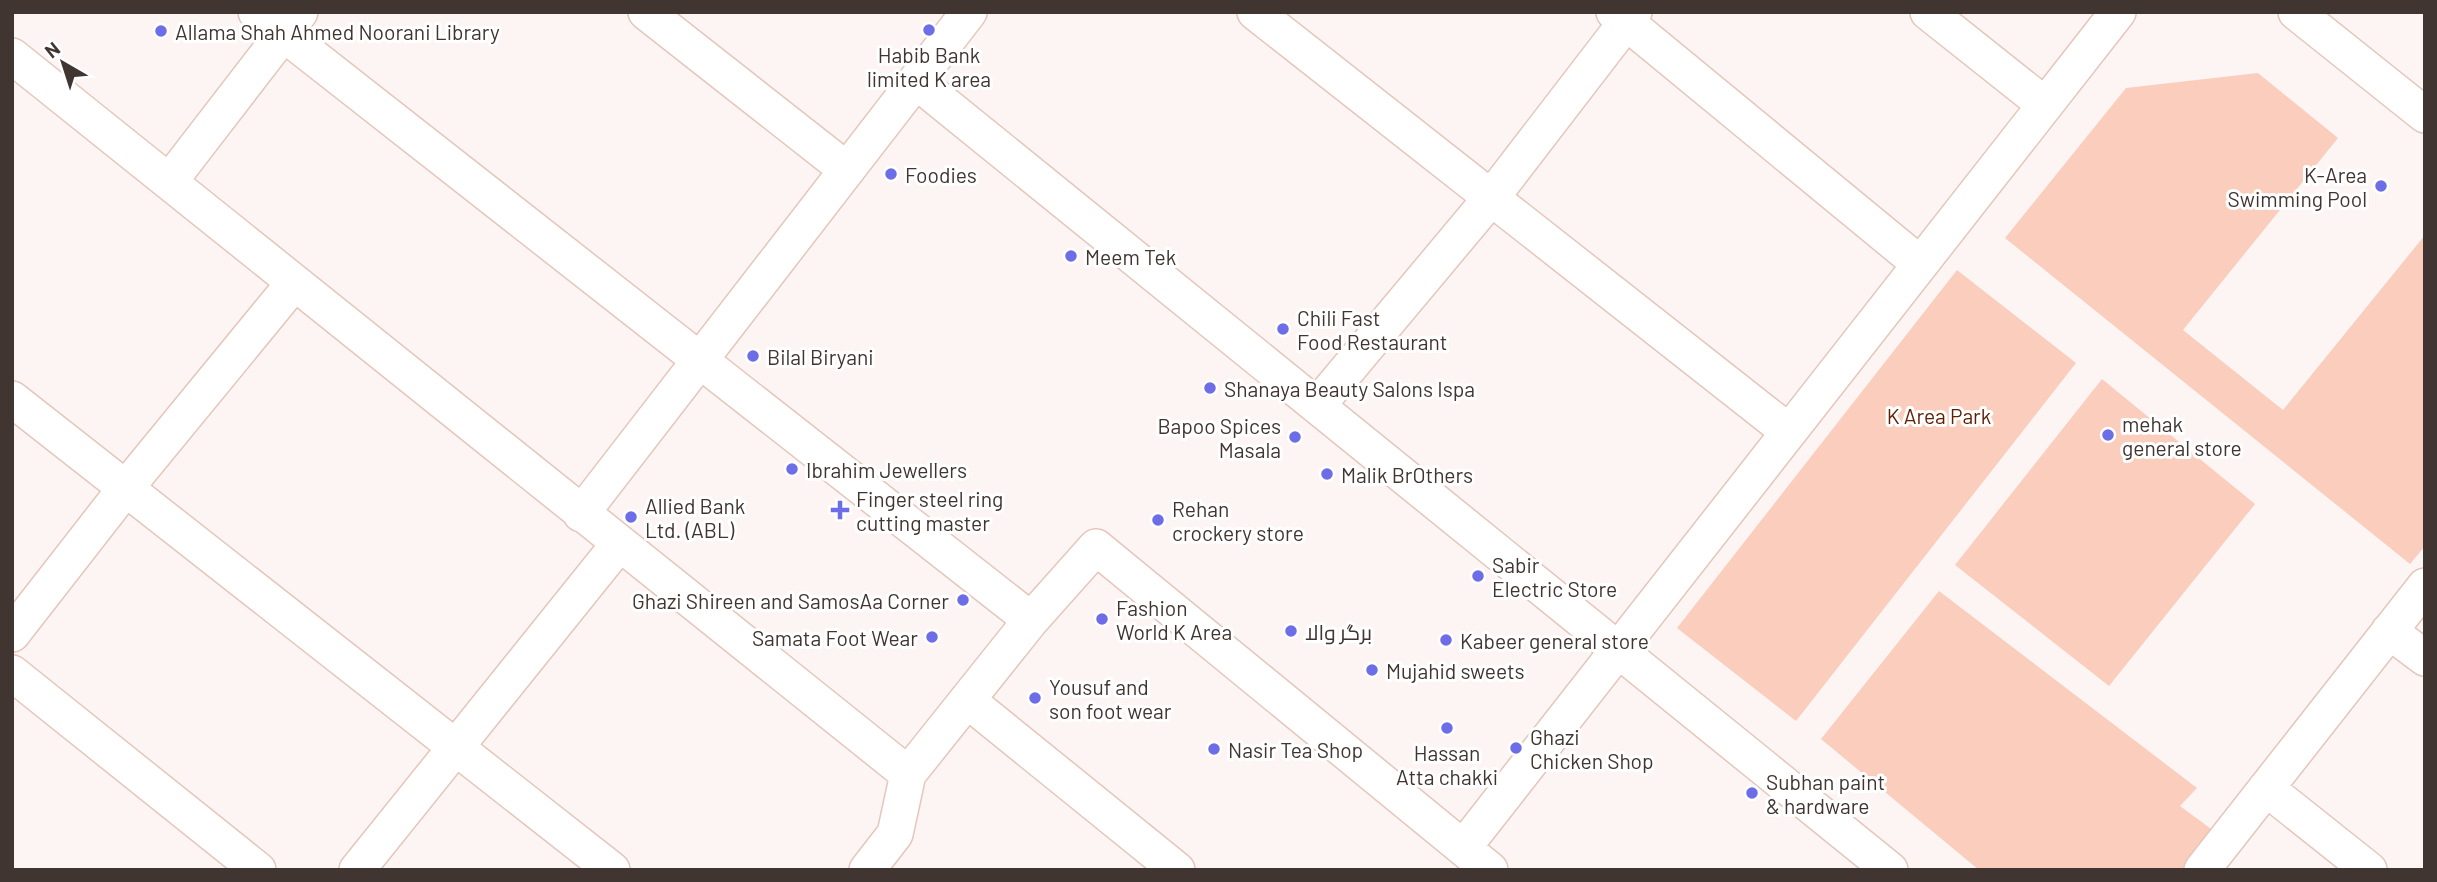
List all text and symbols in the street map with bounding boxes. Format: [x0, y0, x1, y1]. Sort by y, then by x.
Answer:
place label: Allama Shah Ahmed Noorani Library [175, 19, 500, 44]
marker: Habib Bank limited K area [921, 22, 937, 38]
marker: Allama Shah Ahmed Noorani Library [153, 23, 169, 39]
north arrow [28, 28, 98, 98]
text: N [40, 36, 64, 62]
place label: Habib Bank limited K area [867, 42, 991, 91]
place label: Foodies [905, 162, 977, 187]
place label: K-Area Swimming Pool [2228, 162, 2367, 211]
marker: Foodies [883, 166, 899, 182]
marker: K-Area Swimming Pool [2373, 178, 2389, 194]
place label: Meem Tek [1085, 244, 1176, 269]
marker: Meem Tek [1063, 248, 1079, 264]
place label: Chili Fast Food Restaurant [1297, 305, 1447, 354]
marker: Chili Fast Food Restaurant [1275, 321, 1291, 337]
place label: Bilal Biryani [767, 344, 874, 369]
marker: Bilal Biryani [745, 348, 761, 364]
place label: Shanaya Beauty Salons Ispa [1224, 376, 1475, 401]
marker: Shanaya Beauty Salons Ispa [1202, 380, 1218, 396]
park label: K Area Park [1887, 403, 1991, 428]
place label: mehak general store [2122, 411, 2242, 460]
place label: Bapoo Spices Masala [1158, 413, 1281, 462]
marker: mehak general store [2100, 427, 2116, 443]
marker: Bapoo Spices Masala [1287, 429, 1303, 445]
place label: Ibrahim Jewellers [806, 457, 967, 482]
marker: Ibrahim Jewellers [784, 461, 800, 477]
place label: Malik BrOthers [1341, 462, 1473, 487]
marker: Malik BrOthers [1319, 466, 1335, 482]
place label: Finger steel ring cutting master [856, 486, 1003, 535]
place label: Allied Bank Ltd. (ABL) [645, 493, 745, 542]
place label: Rehan crockery store [1172, 496, 1304, 545]
marker: Finger steel ring cutting master [830, 500, 850, 520]
marker: Allied Bank Ltd. (ABL) [623, 509, 639, 525]
marker: Rehan crockery store [1150, 512, 1166, 528]
place label: Sabir Electric Store [1492, 552, 1617, 601]
marker: Sabir Electric Store [1470, 568, 1486, 584]
place label: Ghazi Shireen and SamosAa Corner [632, 588, 949, 613]
marker: Ghazi Shireen and SamosAa Corner [955, 592, 971, 608]
place label: Fashion World K Area [1116, 595, 1232, 644]
marker: Fashion World K Area [1094, 611, 1110, 627]
place label: برگر والا [1305, 619, 1372, 645]
marker: برگر والا [1283, 623, 1299, 639]
place label: Samata Foot Wear [752, 625, 918, 650]
place label: Kabeer general store [1460, 628, 1649, 653]
marker: Samata Foot Wear [924, 629, 940, 645]
marker: Kabeer general store [1438, 632, 1454, 648]
place label: Mujahid sweets [1386, 658, 1525, 683]
marker: Mujahid sweets [1364, 662, 1380, 678]
place label: Yousuf and son foot wear [1049, 674, 1172, 723]
marker: Yousuf and son foot wear [1027, 690, 1043, 706]
marker: Hassan Atta chakki [1439, 720, 1455, 736]
place label: Ghazi Chicken Shop [1530, 724, 1654, 773]
place label: Nasir Tea Shop [1228, 737, 1363, 762]
place label: Hassan Atta chakki [1396, 740, 1498, 789]
marker: Ghazi Chicken Shop [1508, 740, 1524, 756]
marker: Nasir Tea Shop [1206, 741, 1222, 757]
place label: Subhan paint & hardware [1766, 769, 1885, 818]
marker: Subhan paint & hardware [1744, 785, 1760, 801]

